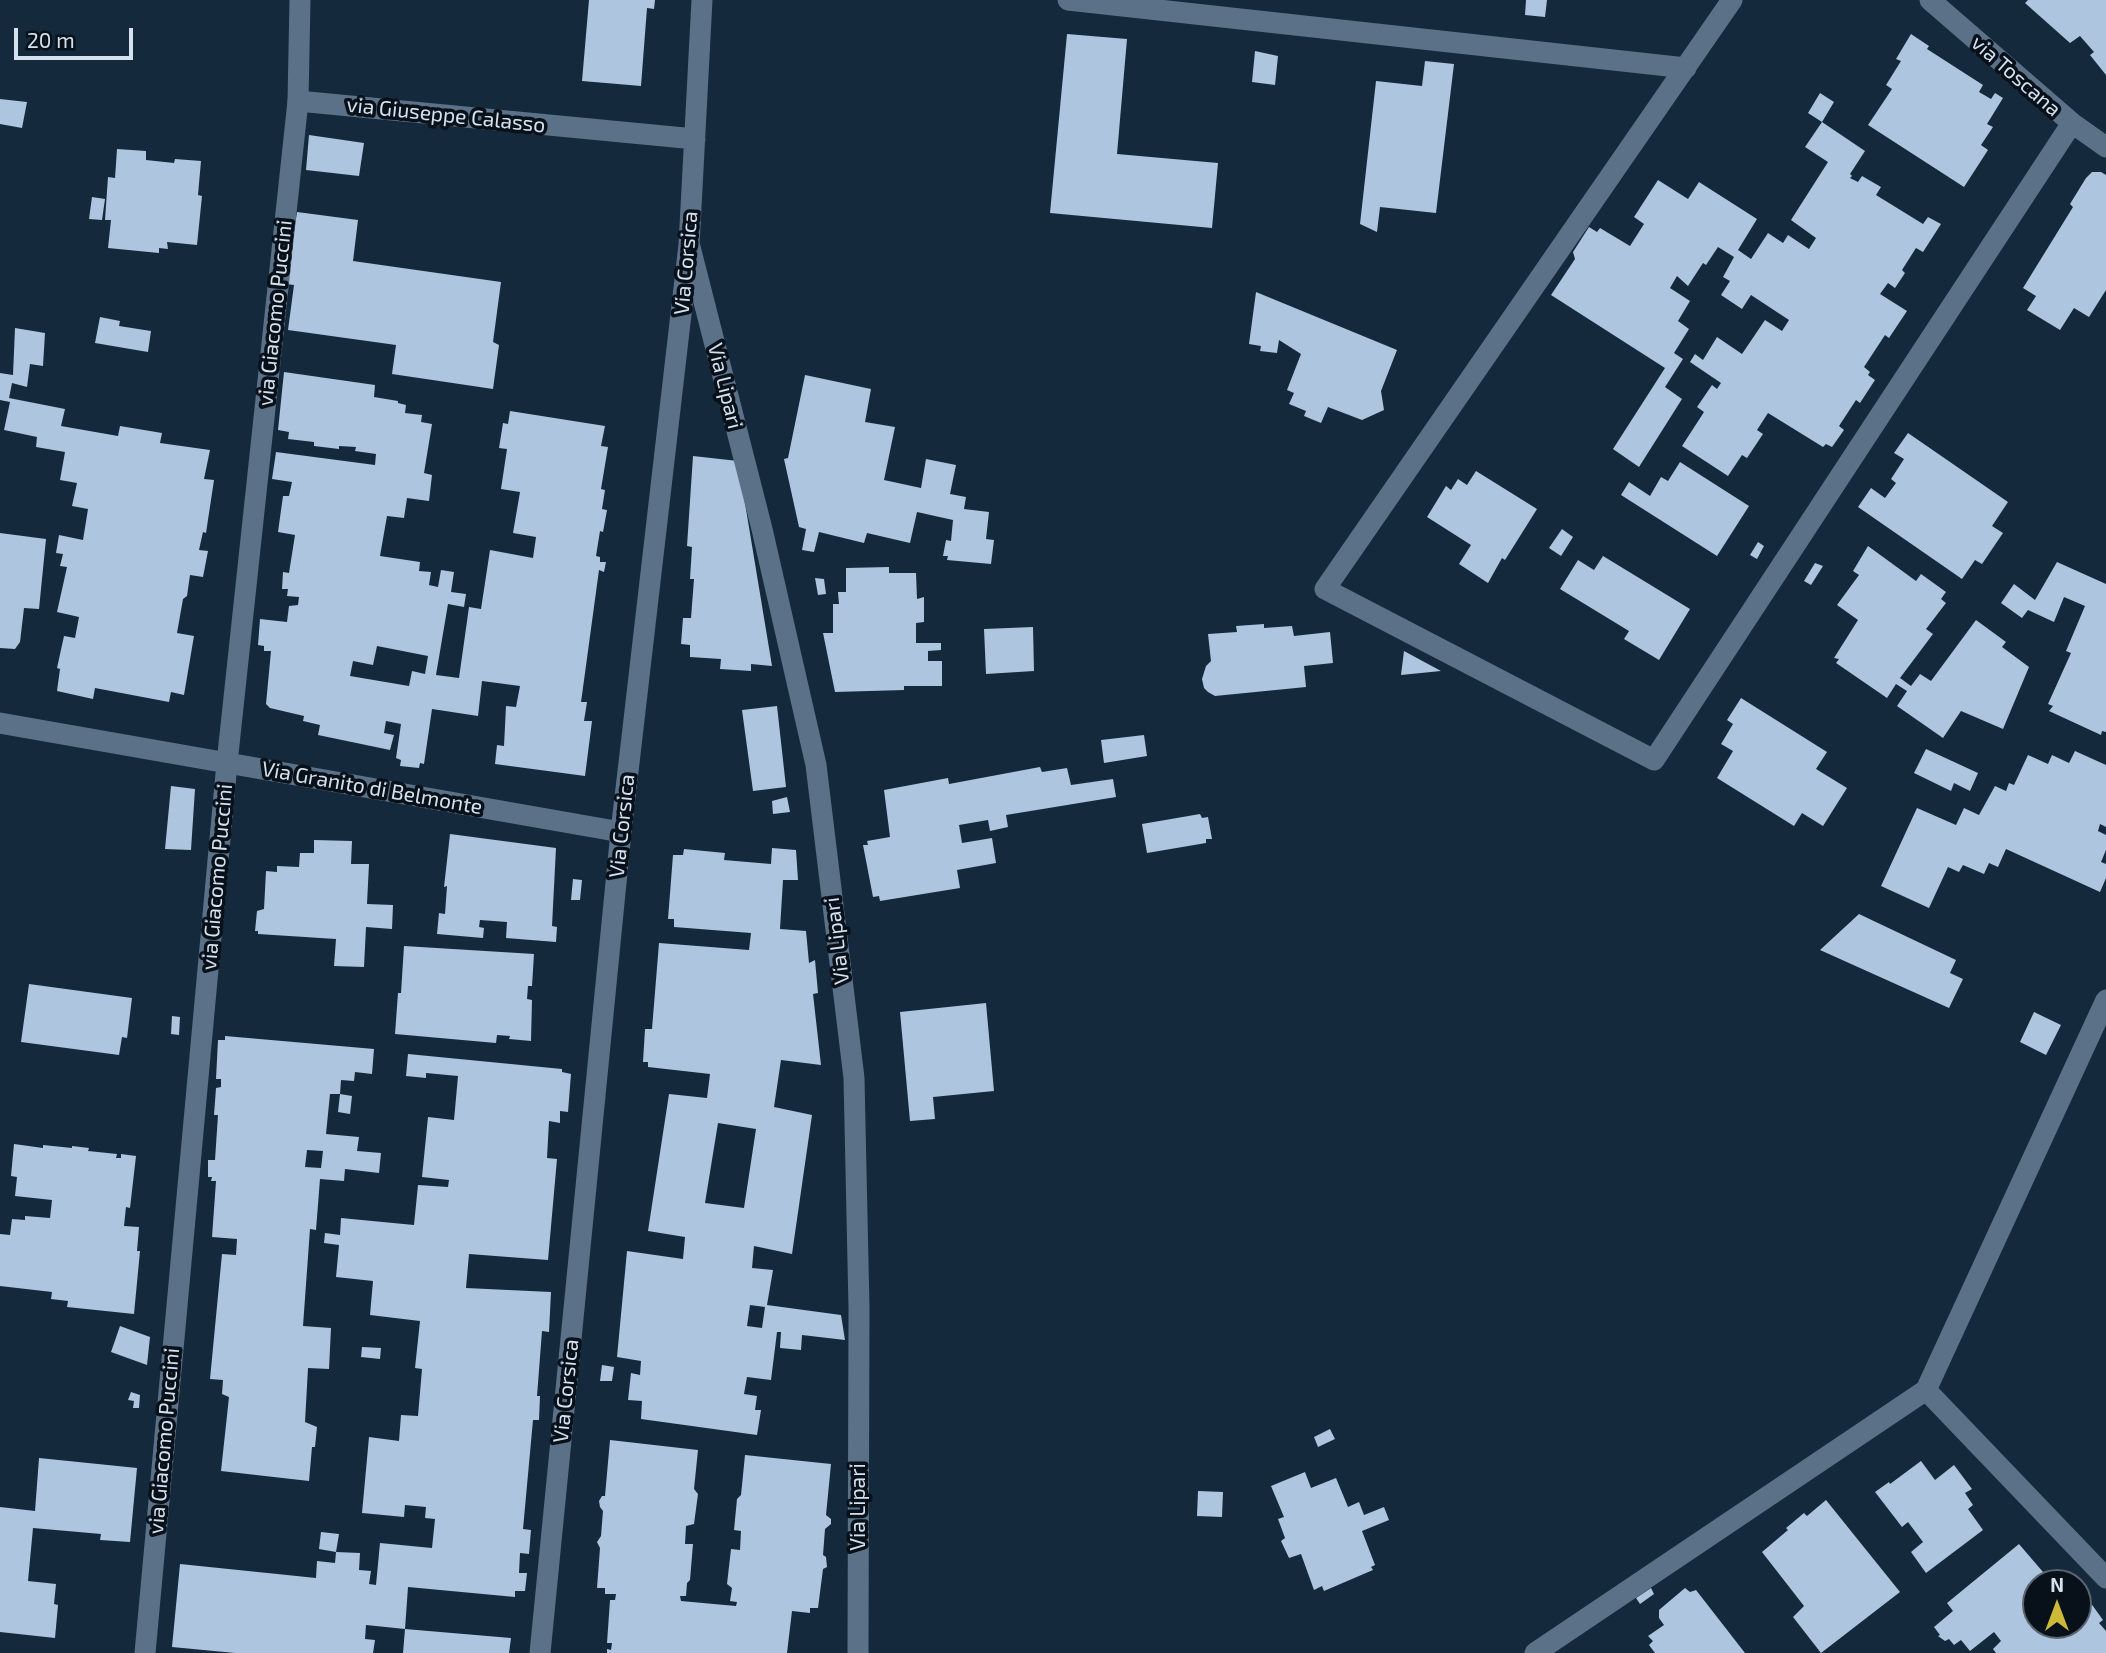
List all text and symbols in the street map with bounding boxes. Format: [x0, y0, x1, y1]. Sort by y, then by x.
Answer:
scale bar [18, 14, 136, 58]
text: 20 m [27, 27, 75, 52]
street label: via Toscana [1966, 30, 2066, 122]
street label: via Giuseppe Calasso [345, 92, 547, 138]
street label: Via Corsica [669, 210, 703, 316]
street label: via Giacomo Puccini [253, 219, 297, 407]
street label: Via Lipari [702, 340, 748, 432]
street label: Via Granito di Belmonte [260, 756, 484, 820]
street label: Via Corsica [604, 773, 640, 879]
street label: via Giacomo Puccini [196, 783, 238, 971]
street label: Via Lipari [819, 896, 855, 986]
street label: Via Corsica [548, 1338, 584, 1444]
street label: via Giacomo Puccini [143, 1347, 185, 1535]
street label: Via Lipari [845, 1463, 871, 1551]
north arrow [2022, 1569, 2092, 1639]
text: N [2050, 1573, 2064, 1596]

